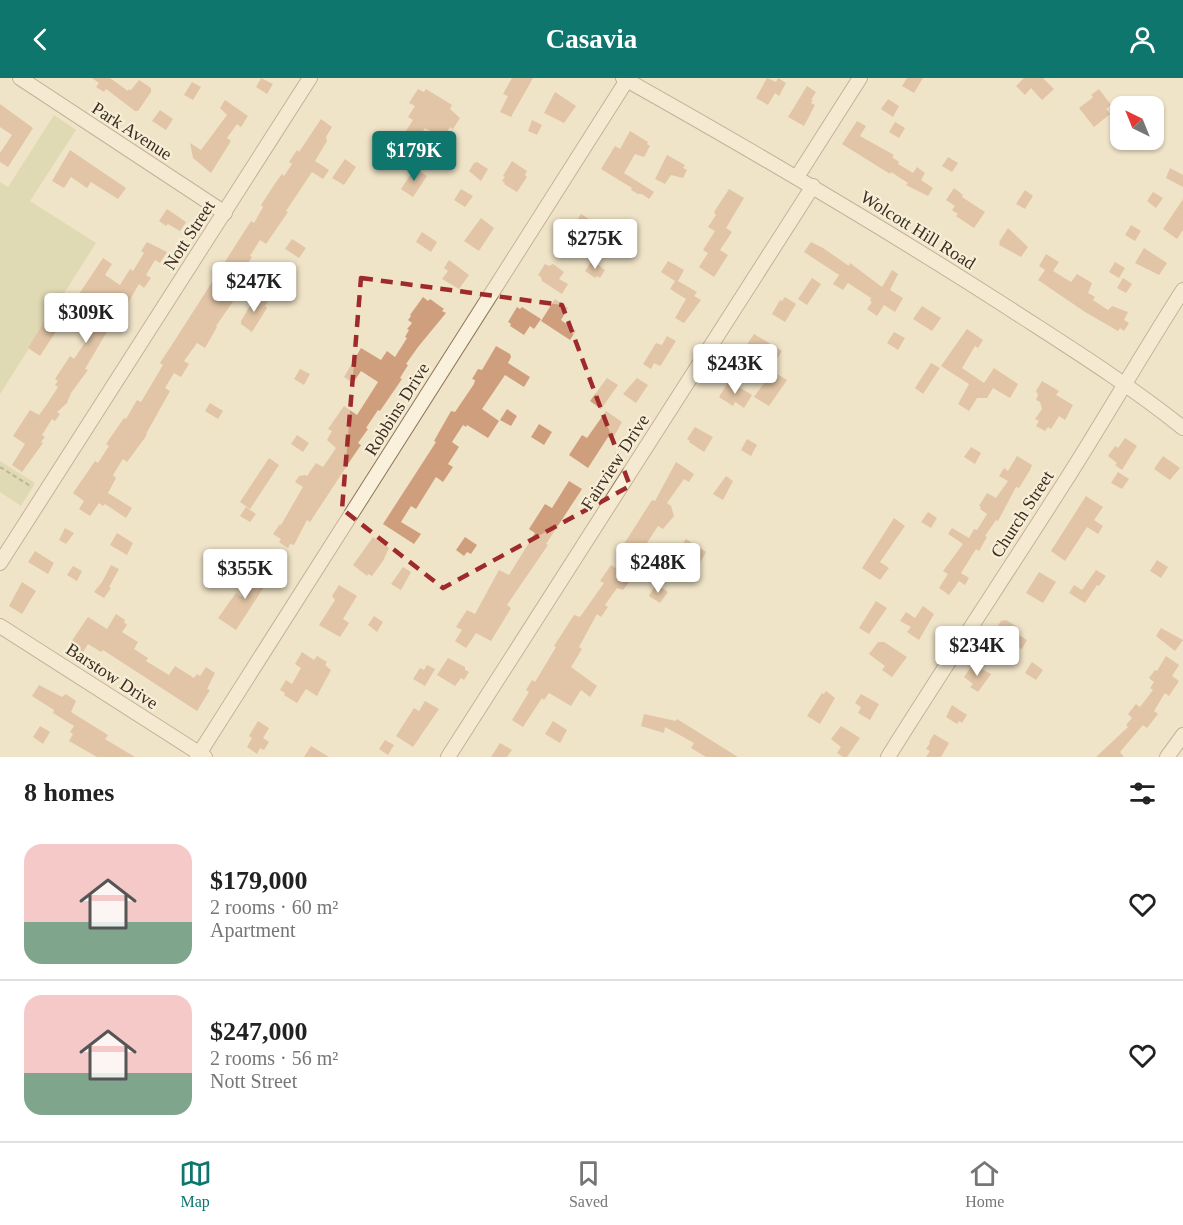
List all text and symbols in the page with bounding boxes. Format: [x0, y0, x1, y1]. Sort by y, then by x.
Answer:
icon: back [24, 23, 57, 56]
icon: person [1126, 23, 1159, 56]
text: Casavia [546, 24, 637, 54]
north arrow [1110, 96, 1164, 150]
map controls [1110, 96, 1164, 150]
street label: Park Avenue [88, 98, 176, 164]
pin: $179K [372, 131, 456, 182]
text: $179K [386, 139, 442, 161]
street label: Wolcott Hill Road [857, 187, 979, 273]
street label: Nott Street [159, 197, 219, 273]
pin: $275K [553, 219, 637, 270]
text: $275K [567, 227, 623, 249]
pin: $247K [212, 262, 296, 313]
text: $247K [226, 270, 282, 292]
pin: $309K [44, 293, 128, 344]
text: $309K [58, 301, 114, 323]
pin: $243K [693, 344, 777, 395]
text: $243K [707, 352, 763, 374]
street label: Robbins Drive [361, 359, 433, 459]
street label: Fairview Drive [577, 411, 653, 513]
street label: Church Street [987, 467, 1057, 561]
pin: $248K [616, 543, 700, 594]
pin: $355K [203, 549, 287, 600]
text: $248K [630, 551, 686, 573]
text: $355K [217, 557, 273, 579]
pin: $234K [935, 626, 1019, 677]
text: $234K [949, 634, 1005, 656]
street label: Barstow Drive [62, 639, 162, 713]
icon: filters [1126, 777, 1159, 810]
text: 8 homes [24, 778, 114, 807]
text: $179,000 [210, 866, 308, 895]
icon: home [72, 868, 144, 940]
icon: heart [1126, 888, 1159, 921]
text: 2 rooms · 60 m² [210, 896, 338, 918]
text: Apartment [210, 919, 296, 941]
text: $247,000 [210, 1017, 308, 1046]
icon: home [72, 1019, 144, 1091]
icon: heart [1126, 1039, 1159, 1072]
text: 2 rooms · 56 m² [210, 1047, 338, 1069]
text: Nott Street [210, 1070, 297, 1092]
tab: Map [179, 1157, 212, 1211]
tab: Saved [569, 1157, 608, 1211]
tab: Home [965, 1157, 1004, 1211]

